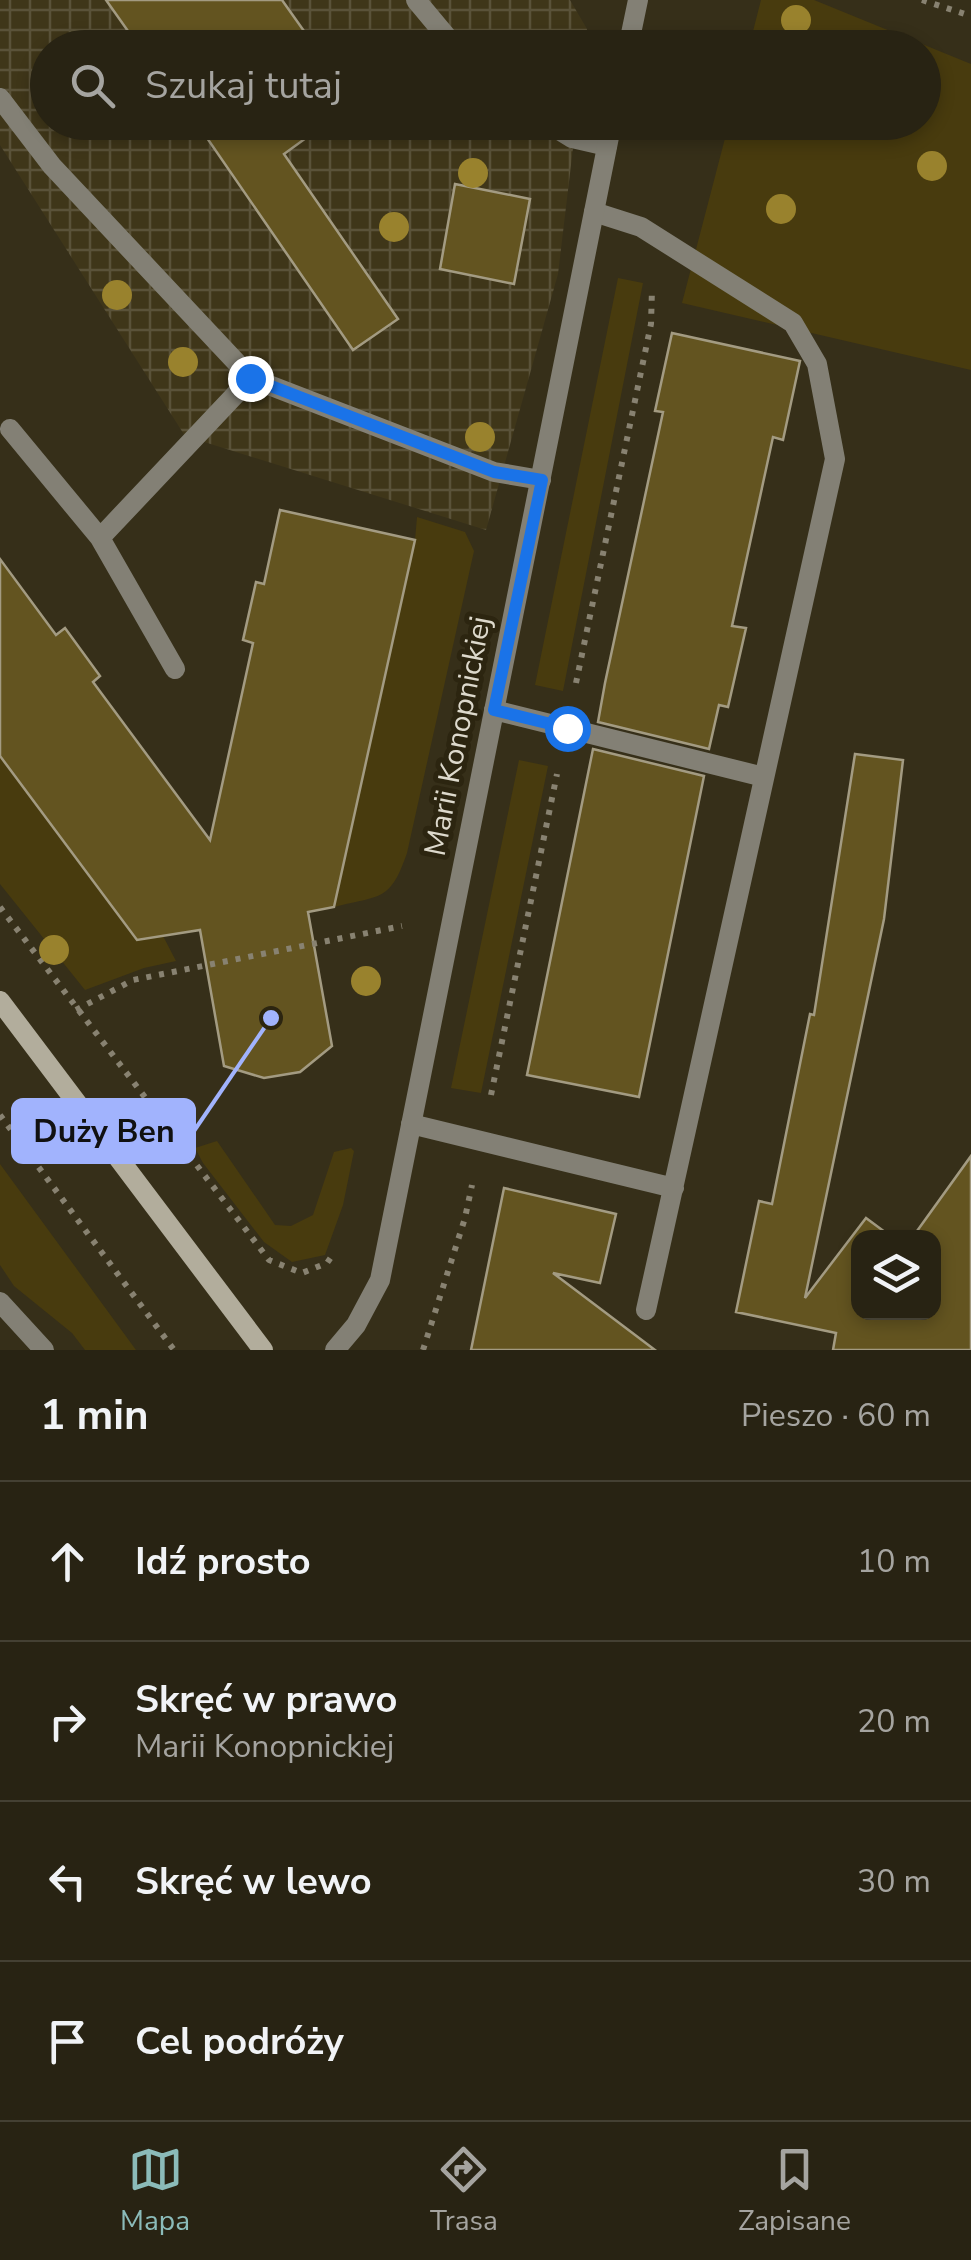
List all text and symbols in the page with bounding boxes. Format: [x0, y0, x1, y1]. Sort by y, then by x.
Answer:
search box [30, 30, 941, 140]
icon: search [65, 58, 120, 113]
text: Szukaj tutaj [145, 60, 342, 111]
route end [228, 356, 274, 402]
street label: Marii Konopnickiej [415, 613, 501, 859]
route start [545, 706, 591, 752]
callout: Duży Ben [13, 1100, 194, 1162]
text: Duży Ben [33, 1110, 175, 1153]
map controls [851, 1230, 941, 1320]
button: layers [851, 1230, 941, 1320]
text: 1 min [40, 1387, 149, 1444]
text: Pieszo · 60 m [741, 1394, 931, 1437]
icon: ahead [40, 1534, 95, 1589]
text: Idź prosto [135, 1536, 311, 1587]
text: 10 m [857, 1540, 931, 1583]
text: Skręć w prawo [135, 1674, 397, 1725]
icon: right [40, 1694, 95, 1749]
text: 20 m [857, 1700, 931, 1743]
text: Marii Konopnickiej [135, 1725, 394, 1768]
icon: left [40, 1854, 95, 1909]
text: Skręć w lewo [135, 1856, 372, 1907]
text: 30 m [857, 1860, 931, 1903]
icon: arrive [40, 2014, 95, 2069]
text: Cel podróży [135, 2016, 344, 2067]
tab: Mapa [120, 2142, 190, 2240]
tab: Trasa [430, 2142, 498, 2240]
tab: Zapisane [738, 2142, 851, 2240]

